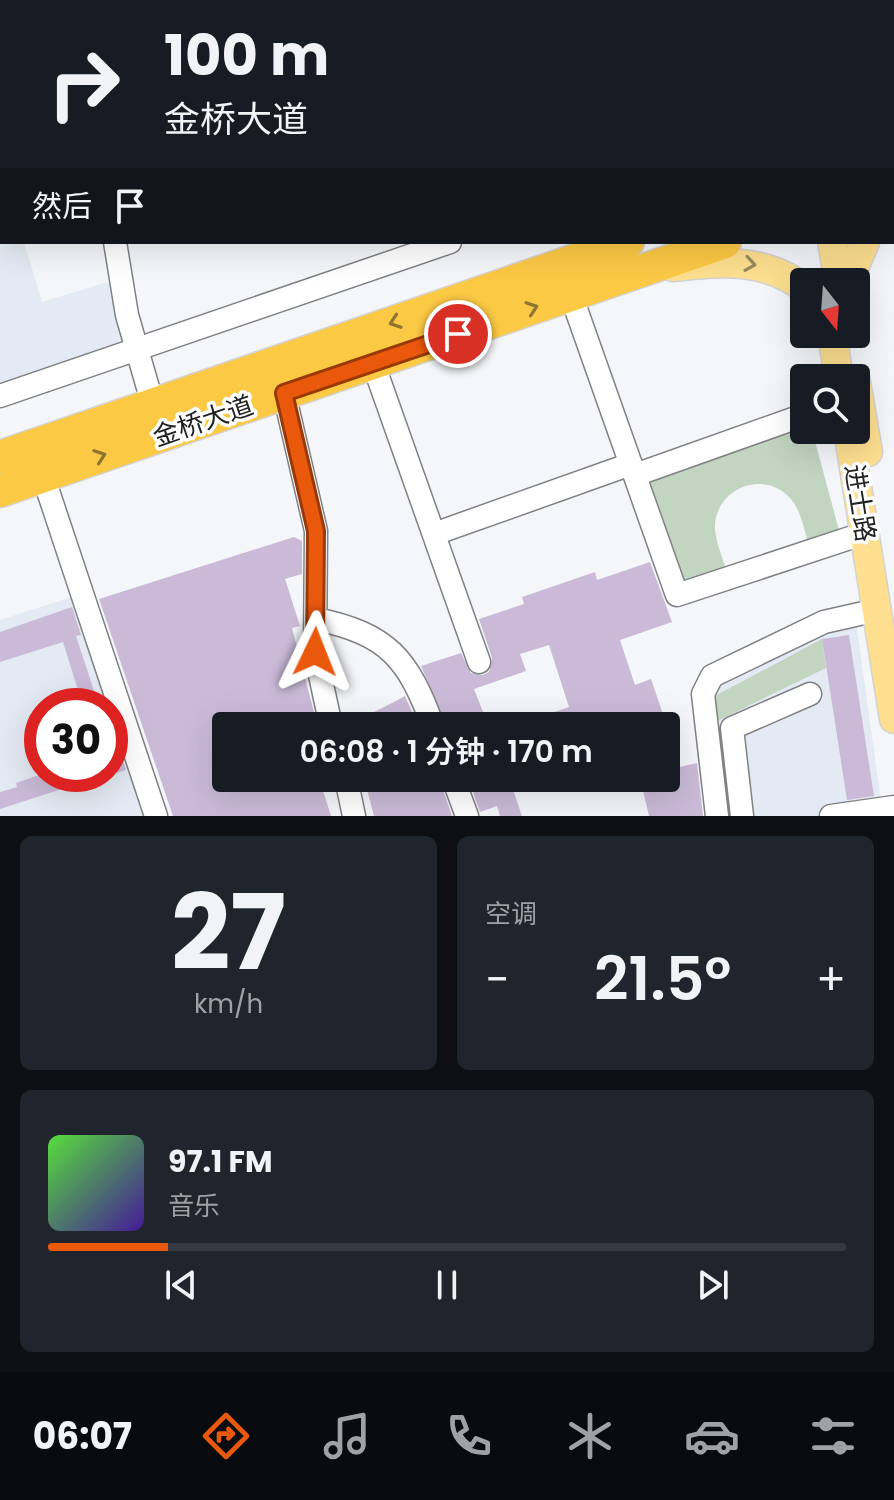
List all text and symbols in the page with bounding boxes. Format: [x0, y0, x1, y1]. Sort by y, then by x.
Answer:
text: 100 m [164, 16, 329, 95]
icon: right [32, 32, 136, 136]
text: 金桥大道 [164, 94, 308, 145]
icon: arrive [108, 184, 152, 228]
text: 然后 [32, 185, 92, 228]
one-way arrow [743, 255, 756, 272]
north arrow [790, 268, 870, 348]
map controls [790, 268, 870, 444]
pin [424, 300, 492, 368]
one-way arrow [524, 302, 538, 318]
one-way arrow [389, 312, 403, 328]
icon: arrive [436, 312, 480, 356]
button: search [790, 364, 870, 444]
street label: 金桥大道 [148, 387, 258, 455]
one-way arrow [92, 450, 106, 466]
street label: 进士路 [836, 462, 884, 544]
position arrow [273, 610, 357, 694]
speed limit sign: 30 [24, 688, 128, 792]
text: 06:08 · 1 分钟 · 170 m [299, 730, 593, 773]
text: 27 [171, 860, 286, 1005]
text: 空调 [485, 896, 537, 932]
text: 21.5° [594, 937, 731, 1021]
text: − [485, 949, 509, 1010]
text: + [816, 949, 846, 1010]
text: km/h [194, 986, 263, 1022]
text: 97.1 FM [168, 1140, 273, 1183]
text: 音乐 [168, 1188, 220, 1224]
icon: previous [159, 1263, 203, 1307]
icon: pause [425, 1263, 469, 1307]
icon: next [691, 1263, 735, 1307]
icon: directions [198, 1408, 254, 1464]
icon: music [319, 1408, 375, 1464]
icon: phone [441, 1408, 497, 1464]
icon: climate [562, 1408, 618, 1464]
icon: car [684, 1408, 740, 1464]
icon: filters [805, 1408, 861, 1464]
text: 06:07 [33, 1411, 132, 1462]

